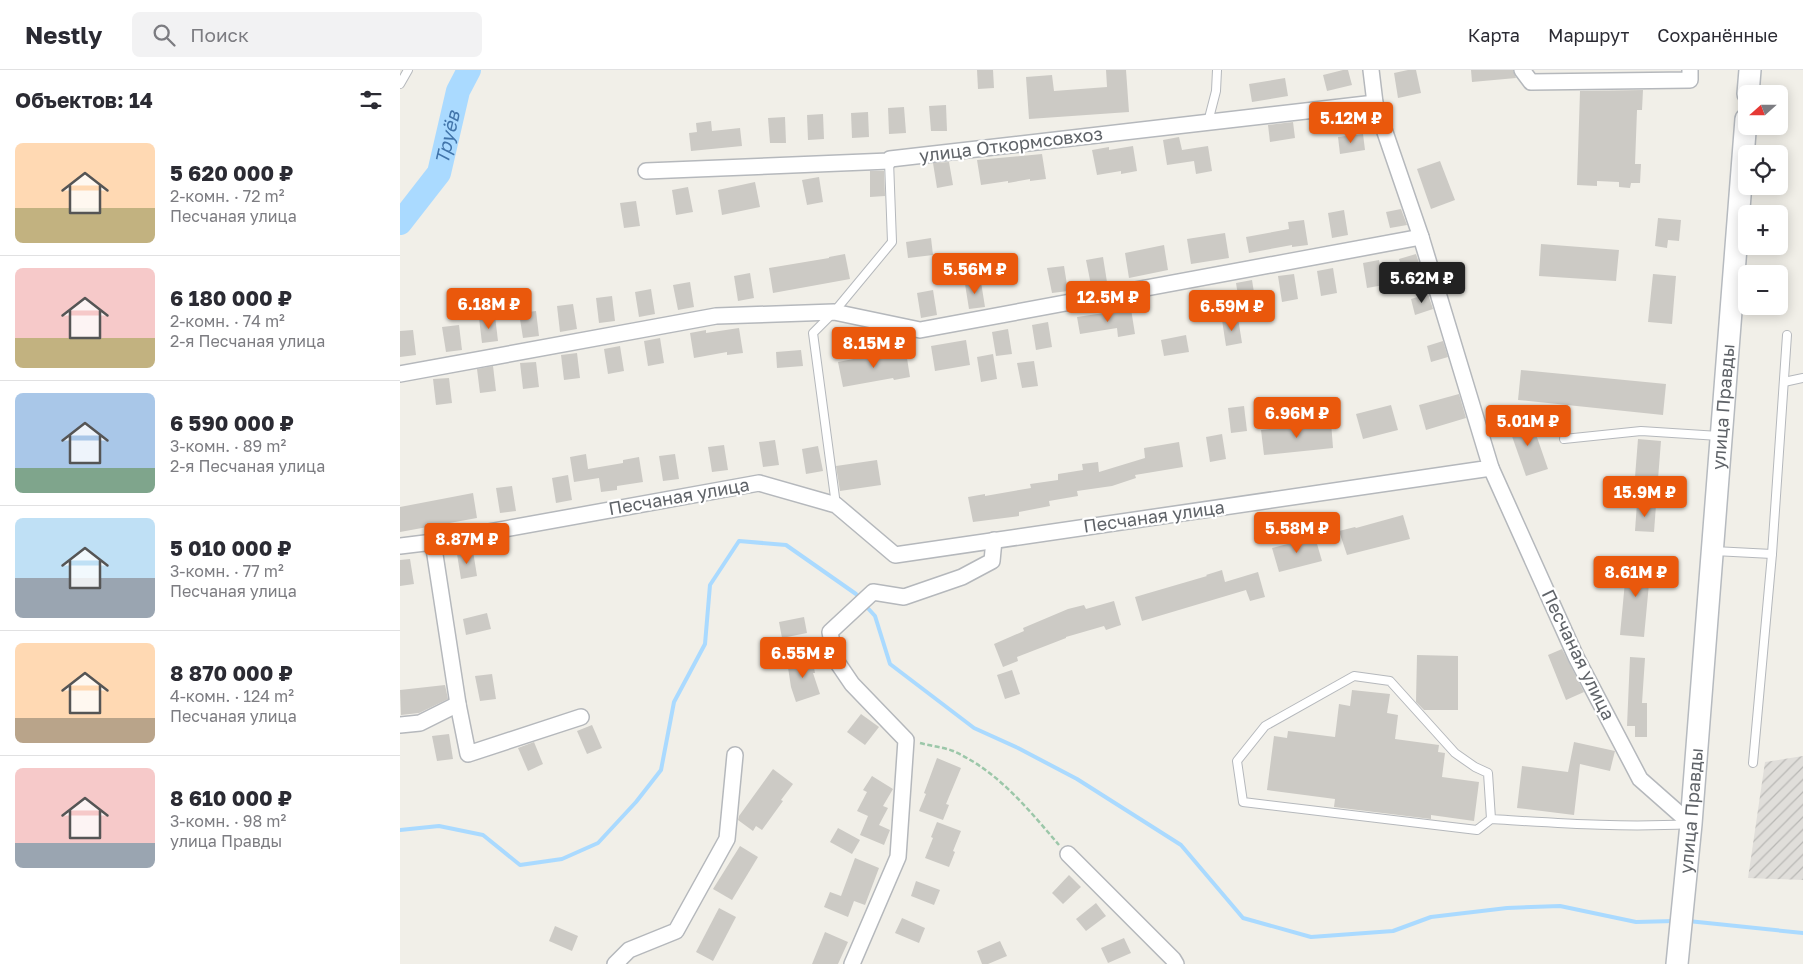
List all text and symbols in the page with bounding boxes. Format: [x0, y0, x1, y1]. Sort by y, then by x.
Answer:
search box [132, 12, 482, 57]
text: Nestly [25, 20, 102, 49]
icon: search [150, 21, 178, 49]
text: Поиск [190, 23, 249, 46]
text: Карта [1468, 24, 1520, 46]
text: Маршрут [1548, 24, 1629, 46]
text: Сохранённые [1657, 24, 1778, 46]
north arrow [1738, 85, 1788, 135]
map controls [1738, 85, 1788, 315]
icon: filters [357, 86, 385, 114]
text: Объектов: 14 [15, 87, 153, 113]
pin: 5.12M ₽ [1305, 102, 1397, 144]
water label: Труёв [429, 107, 464, 166]
text: 5.12M ₽ [1320, 108, 1382, 128]
street label: улица Откормсовхоз [918, 122, 1104, 166]
button: locate [1738, 145, 1788, 195]
text: 5 620 000 ₽ [170, 160, 293, 186]
icon: home [55, 163, 115, 223]
text: 2-комн. · 72 m² [170, 186, 284, 206]
button: + [1738, 205, 1788, 255]
text: Песчаная улица [170, 206, 297, 226]
pin: 5.56M ₽ [929, 252, 1021, 295]
text: 5.56M ₽ [943, 259, 1007, 279]
pin: 5.62M ₽ [1376, 262, 1468, 304]
button: − [1738, 265, 1788, 315]
text: 5.62M ₽ [1390, 268, 1454, 288]
pin: 12.5M ₽ [1062, 280, 1154, 323]
text: 6 180 000 ₽ [170, 285, 292, 311]
text: 12.5M ₽ [1077, 287, 1139, 307]
icon: home [55, 288, 115, 348]
pin: 6.18M ₽ [443, 288, 535, 330]
pin: 6.59M ₽ [1186, 290, 1278, 332]
text: 6.18M ₽ [458, 294, 520, 314]
text: 6.59M ₽ [1200, 296, 1264, 316]
text: 2-комн. · 74 m² [170, 311, 285, 331]
pin: 8.15M ₽ [828, 326, 920, 369]
text: 2-я Песчаная улица [170, 331, 325, 351]
text: 8.15M ₽ [843, 333, 905, 353]
street label: улица Правды [1707, 343, 1738, 471]
pin: 6.96M ₽ [1251, 396, 1343, 439]
text: 6.96M ₽ [1265, 403, 1329, 423]
pin: 5.01M ₽ [1482, 404, 1574, 447]
text: 6 590 000 ₽ [170, 410, 294, 436]
text: 5.01M ₽ [1497, 411, 1559, 431]
icon: home [55, 413, 115, 473]
text: 3-комн. · 89 m² [170, 436, 286, 456]
text: 2-я Песчаная улица [170, 456, 325, 476]
street label: Песчаная улица [607, 473, 751, 519]
pin: 15.9M ₽ [1599, 476, 1691, 518]
text: 15.9M ₽ [1614, 482, 1676, 502]
street label: Песчаная улица [1082, 495, 1226, 537]
pin: 5.58M ₽ [1251, 512, 1343, 554]
text: 5.58M ₽ [1265, 518, 1329, 538]
pin: 8.87M ₽ [421, 522, 513, 565]
text: 8.87M ₽ [435, 529, 499, 549]
text: 5 010 000 ₽ [170, 535, 292, 561]
icon: home [55, 538, 115, 598]
pin: 8.61M ₽ [1590, 556, 1682, 598]
text: 3-комн. · 77 m² [170, 561, 284, 581]
text: 8.61M ₽ [1605, 562, 1667, 582]
text: Песчаная улица [170, 581, 297, 601]
street label: Песчаная улица [1538, 586, 1620, 723]
pin: 6.55M ₽ [757, 636, 849, 679]
text: 6.55M ₽ [771, 643, 835, 663]
text: 8 870 000 ₽ [170, 660, 293, 686]
icon: home [55, 663, 115, 723]
text: 4-комн. · 124 m² [170, 686, 294, 706]
text: Песчаная улица [170, 706, 297, 726]
street label: улица Правды [1674, 747, 1707, 875]
text: 8 610 000 ₽ [170, 785, 292, 811]
icon: home [55, 788, 115, 848]
text: 3-комн. · 98 m² [170, 811, 286, 831]
text: улица Правды [170, 831, 282, 851]

